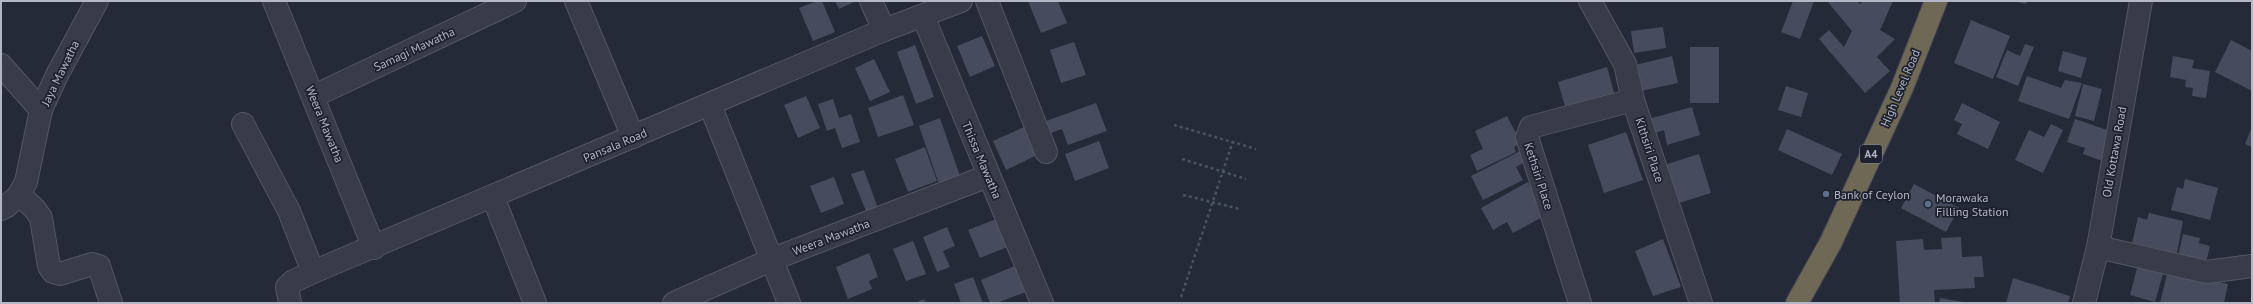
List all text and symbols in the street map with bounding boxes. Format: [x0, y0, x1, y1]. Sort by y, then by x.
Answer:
street label: Samagi Mawatha [371, 24, 457, 74]
street label: Jaya Mawatha [37, 38, 82, 109]
street label: High Level Road [1877, 47, 1923, 129]
street label: Weera Mawatha [303, 83, 347, 165]
street label: Old Kottawa Road [2099, 105, 2129, 199]
street label: Kithsiri Place [1632, 116, 1668, 184]
street label: Thissa Mawatha [959, 119, 1005, 201]
street label: Pansala Road [581, 125, 649, 165]
street label: Kethsiri Place [1521, 141, 1557, 211]
road number: A4 [1860, 145, 1882, 163]
place label: Bank of Ceylon [1834, 187, 1910, 202]
marker: Bank of Ceylon [1821, 189, 1831, 199]
place label: Morawaka Filling Station [1936, 190, 2009, 219]
marker: Morawaka Filling Station [1923, 199, 1933, 209]
street label: Weera Mawatha [790, 215, 872, 259]

